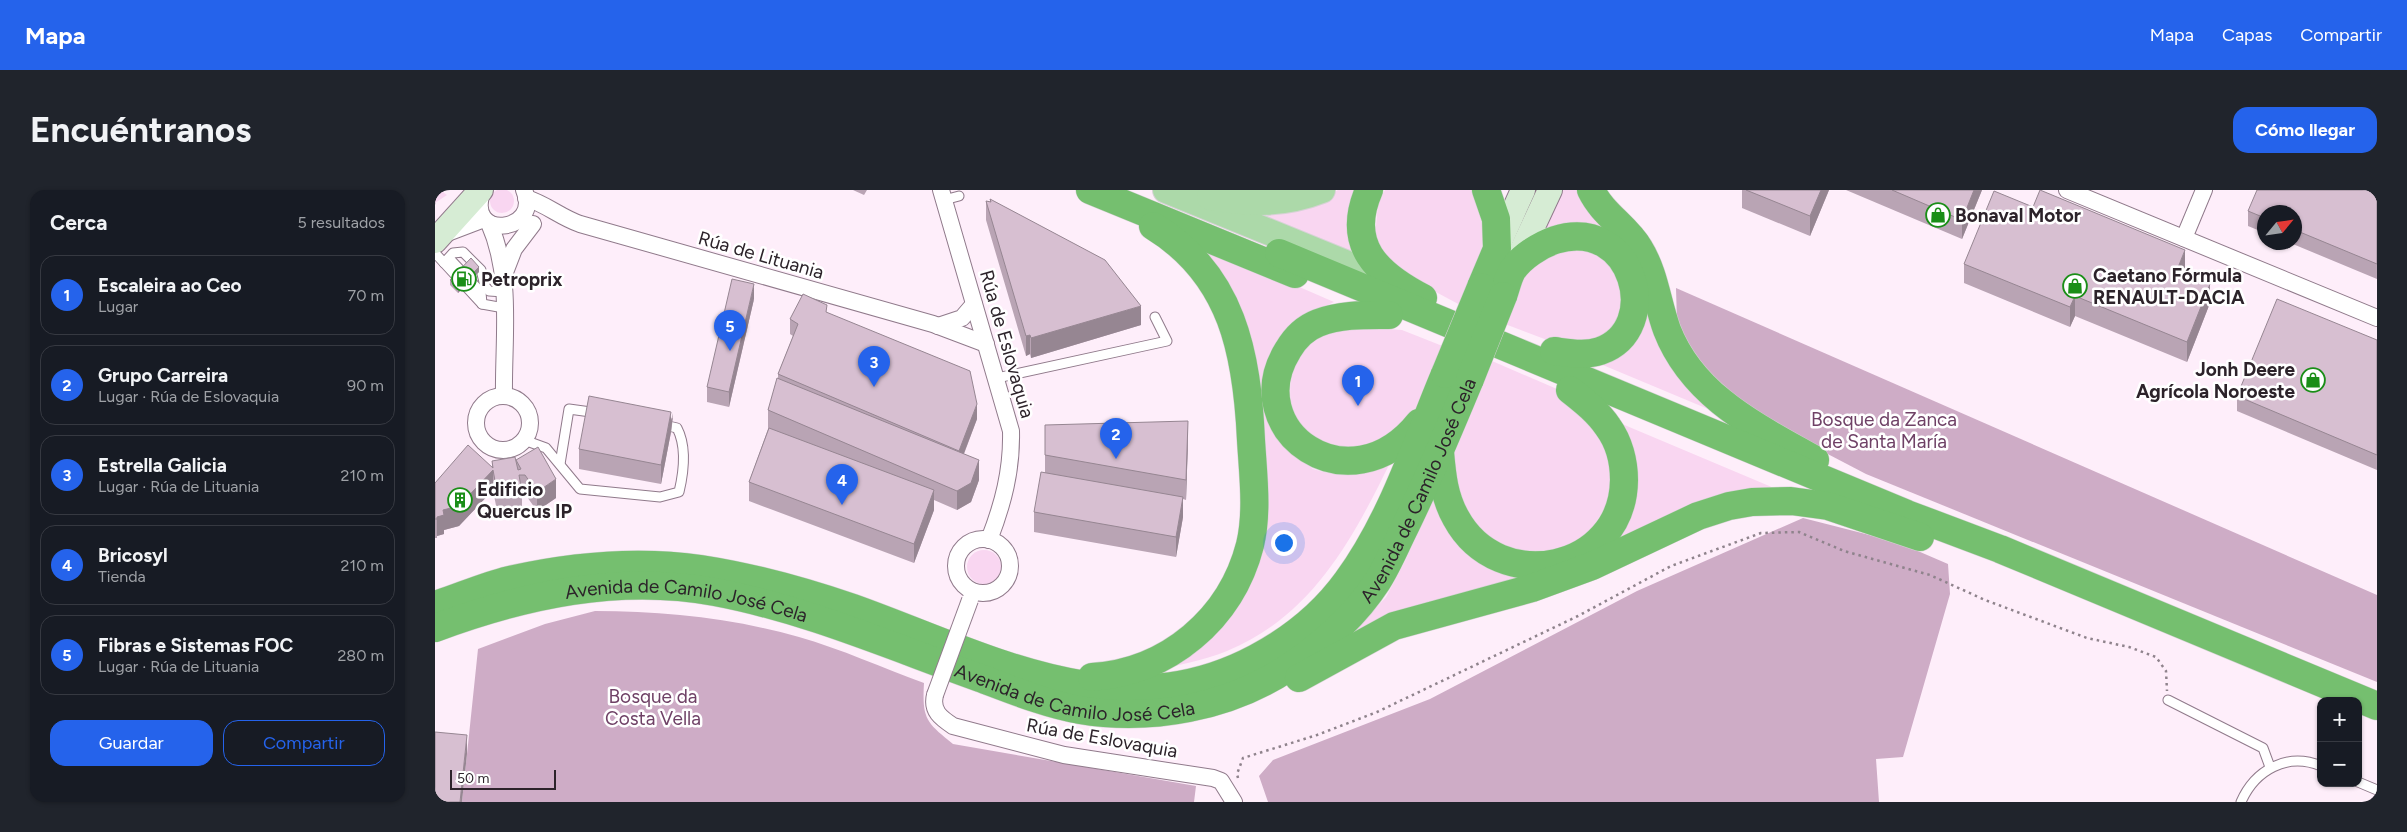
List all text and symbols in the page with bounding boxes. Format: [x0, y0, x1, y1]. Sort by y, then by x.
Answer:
text: Mapa [25, 21, 86, 50]
text: Mapa [2150, 24, 2194, 46]
text: Capas [2222, 24, 2272, 46]
text: Compartir [2300, 24, 2382, 46]
button: Cómo llegar [2233, 107, 2377, 153]
text: Encuéntranos [30, 109, 251, 151]
shop icon: Bonaval Motor [1925, 202, 1951, 228]
place label: Bonaval Motor [1955, 204, 2081, 227]
north arrow [2257, 205, 2302, 250]
text: Cerca [50, 210, 107, 235]
text: 5 resultados [298, 213, 385, 232]
street label: Rúa de Lituania [696, 226, 826, 284]
place label: Caetano Fórmula RENAULT-DACIA [2093, 264, 2245, 309]
fuel station icon: Petroprix [451, 266, 477, 292]
street label: Rúa de Eslovaquia [975, 267, 1039, 421]
place label: Petroprix [481, 268, 562, 291]
shop icon: Caetano Fórmula RENAULT-DACIA [2062, 273, 2088, 299]
text: Escaleira ao Ceo [98, 274, 242, 297]
text: 1 [64, 286, 70, 305]
text: 70 m [348, 286, 384, 305]
text: Lugar [98, 297, 138, 316]
pin: 5 [714, 310, 746, 351]
pin: 3 [858, 346, 890, 387]
place label: Jonh Deere Agrícola Noroeste [2136, 358, 2295, 403]
text: Grupo Carreira [98, 364, 228, 387]
pin: 1 [1342, 365, 1374, 406]
shop icon: Jonh Deere Agrícola Noroeste [2300, 367, 2326, 393]
street label: Avenida de Camilo José Cela [1355, 374, 1481, 607]
text: 2 [62, 376, 72, 395]
text: 90 m [347, 376, 384, 395]
text: Lugar · Rúa de Eslovaquia [98, 387, 279, 406]
park label: Bosque da Zanca de Santa María [1811, 408, 1957, 453]
pin: 2 [1100, 418, 1132, 459]
text: Estrella Galicia [98, 454, 227, 477]
pin: 4 [826, 464, 858, 505]
text: 3 [63, 466, 71, 485]
text: 210 m [341, 466, 384, 485]
text: Lugar · Rúa de Lituania [98, 477, 259, 496]
place label: Edificio Quercus IP [477, 478, 573, 523]
building icon: Edificio Quercus IP [447, 487, 473, 513]
your location [1271, 530, 1297, 556]
text: Bricosyl [98, 544, 168, 567]
text: 4 [62, 556, 72, 575]
text: 210 m [341, 556, 384, 575]
text: Tienda [98, 567, 146, 586]
street label: Avenida de Camilo José Cela [563, 574, 811, 627]
text: Fibras e Sistemas FOC [98, 634, 293, 657]
text: 5 [62, 646, 72, 665]
text: 280 m [337, 646, 384, 665]
text: Lugar · Rúa de Lituania [98, 657, 259, 676]
street label: Avenida de Camilo José Cela [952, 658, 1197, 726]
park label: Bosque da Costa Vella [605, 685, 701, 730]
map controls [2317, 697, 2362, 787]
button: + [2317, 697, 2362, 742]
street label: Rúa de Eslovaquia [1025, 713, 1179, 763]
button: Guardar [50, 720, 213, 766]
button: Compartir [223, 720, 385, 766]
button: − [2317, 742, 2362, 787]
scale bar [450, 767, 556, 790]
text: 50 m [457, 770, 489, 787]

